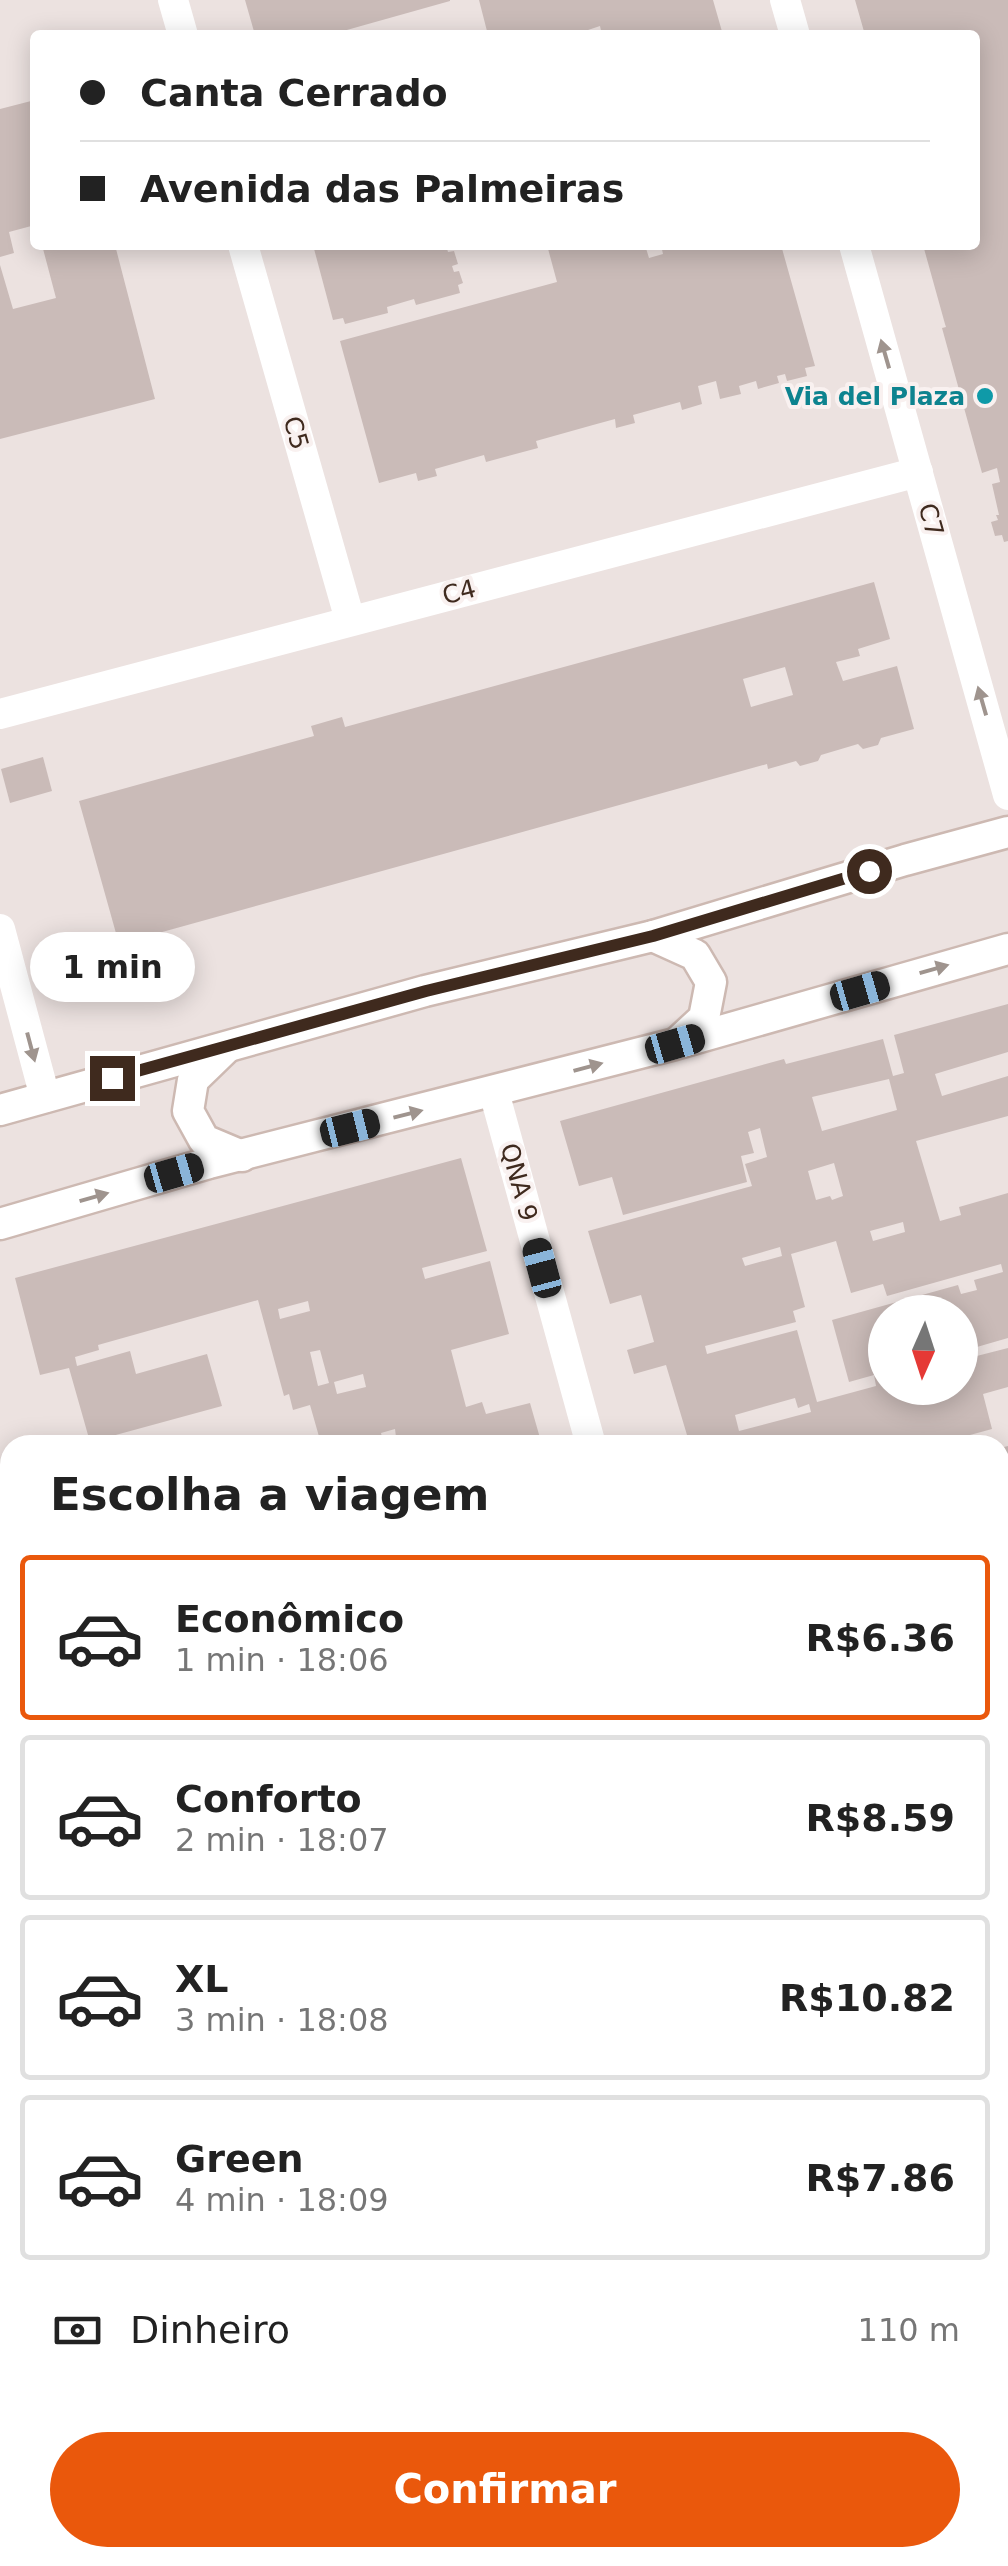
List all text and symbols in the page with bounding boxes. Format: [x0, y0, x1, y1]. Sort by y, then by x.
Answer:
text: Canta Cerrado [140, 71, 448, 115]
text: Avenida das Palmeiras [140, 167, 624, 211]
one-way arrow [877, 338, 892, 369]
place label: Via del Plaza [785, 382, 965, 411]
marker: Via del Plaza [974, 385, 996, 407]
street label: C5 [277, 413, 315, 453]
street label: C7 [912, 500, 950, 540]
street label: C4 [439, 574, 479, 610]
one-way arrow [974, 685, 989, 716]
route start [847, 849, 892, 894]
callout: 1 min [29, 933, 194, 1003]
text: 1 min [62, 948, 163, 986]
one-way arrow [919, 961, 950, 977]
car [827, 968, 893, 1014]
car [642, 1021, 708, 1067]
one-way arrow [24, 1032, 40, 1063]
route end [90, 1056, 135, 1101]
one-way arrow [573, 1058, 604, 1074]
one-way arrow [393, 1105, 424, 1121]
car [317, 1106, 383, 1150]
street label: QNA 9 [495, 1140, 543, 1224]
car [141, 1150, 207, 1196]
one-way arrow [78, 1188, 109, 1204]
car [520, 1235, 564, 1301]
north arrow [868, 1295, 978, 1405]
map controls [868, 1295, 978, 1405]
text: Escolha a viagem [50, 1468, 489, 1521]
icon: car [55, 1593, 145, 1683]
text: Econômico [175, 1597, 404, 1641]
text: R$6.36 [806, 1616, 955, 1660]
text: 1 min · 18:06 [175, 1641, 389, 1679]
icon: car [55, 1773, 145, 1863]
text: Conforto [175, 1777, 362, 1821]
text: R$8.59 [806, 1796, 955, 1840]
text: 2 min · 18:07 [175, 1821, 389, 1859]
icon: car [55, 1953, 145, 2043]
text: XL [175, 1957, 229, 2001]
text: R$10.82 [779, 1976, 955, 2020]
text: 3 min · 18:08 [175, 2001, 389, 2039]
icon: car [55, 2133, 145, 2223]
text: Green [175, 2137, 304, 2181]
text: R$7.86 [806, 2156, 955, 2200]
text: 4 min · 18:09 [175, 2181, 389, 2219]
icon: cash [50, 2303, 105, 2358]
text: Dinheiro [130, 2308, 290, 2352]
text: 110 m [858, 2311, 960, 2349]
button: Confirmar [50, 2432, 960, 2547]

